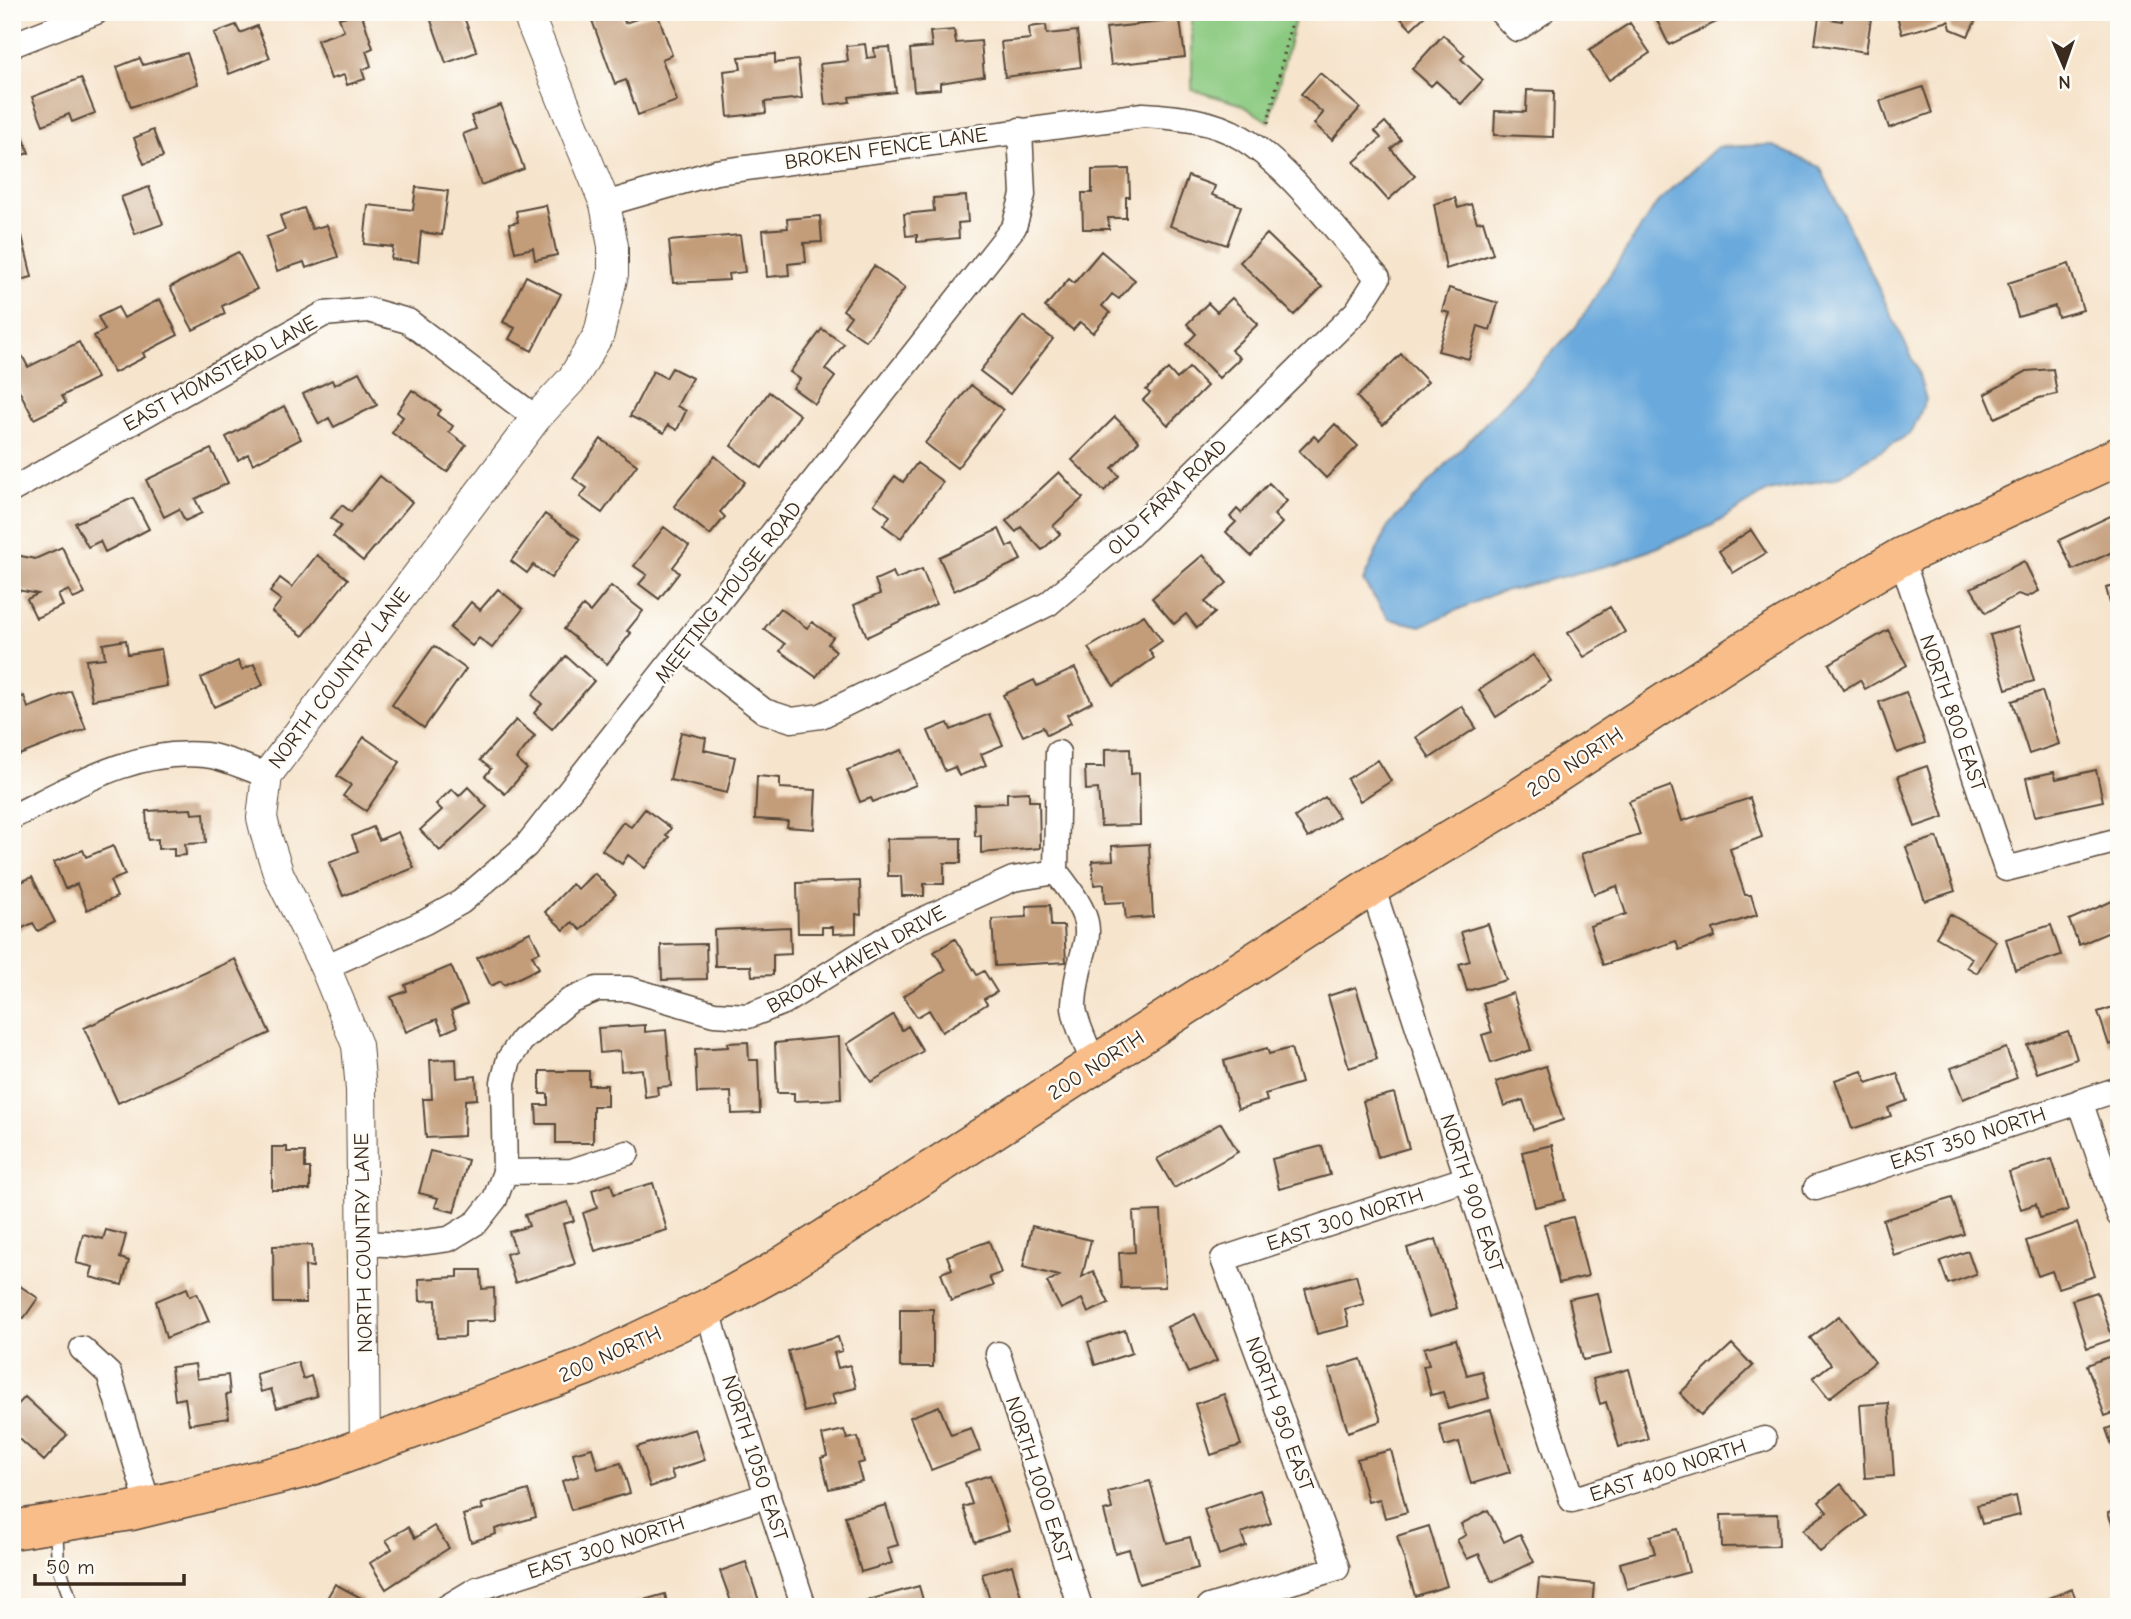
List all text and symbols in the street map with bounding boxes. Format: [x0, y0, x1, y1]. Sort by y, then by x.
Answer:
north arrow [2030, 32, 2100, 102]
text: N [2058, 71, 2071, 93]
street label: BROKEN FENCE LANE [783, 122, 989, 174]
street label: EAST HOMSTEAD LANE [119, 310, 321, 436]
street label: OLD FARM ROAD [1102, 434, 1232, 560]
street label: MEETING HOUSE ROAD [650, 496, 806, 688]
street label: NORTH COUNTRY LANE [263, 583, 415, 773]
street label: NORTH 800 EAST [1915, 632, 1991, 794]
street label: 200 NORTH [1523, 722, 1627, 802]
street label: BROOK HAVEN DRIVE [763, 900, 949, 1018]
street label: 200 NORTH [1044, 1025, 1148, 1105]
street label: EAST 350 NORTH [1887, 1102, 2049, 1174]
street label: NORTH 900 EAST [1435, 1111, 1509, 1275]
street label: NORTH COUNTRY LANE [349, 1133, 377, 1353]
street label: EAST 300 NORTH [1263, 1182, 1427, 1256]
street label: 200 NORTH [555, 1321, 665, 1387]
street label: NORTH 950 EAST [1241, 1333, 1319, 1495]
street label: NORTH 1050 EAST [717, 1372, 793, 1544]
street label: NORTH 1000 EAST [1001, 1393, 1077, 1567]
street label: EAST 400 NORTH [1587, 1433, 1749, 1507]
street label: EAST 300 NORTH [524, 1510, 688, 1584]
scale bar [35, 1542, 184, 1586]
text: 50 m [46, 1555, 95, 1579]

